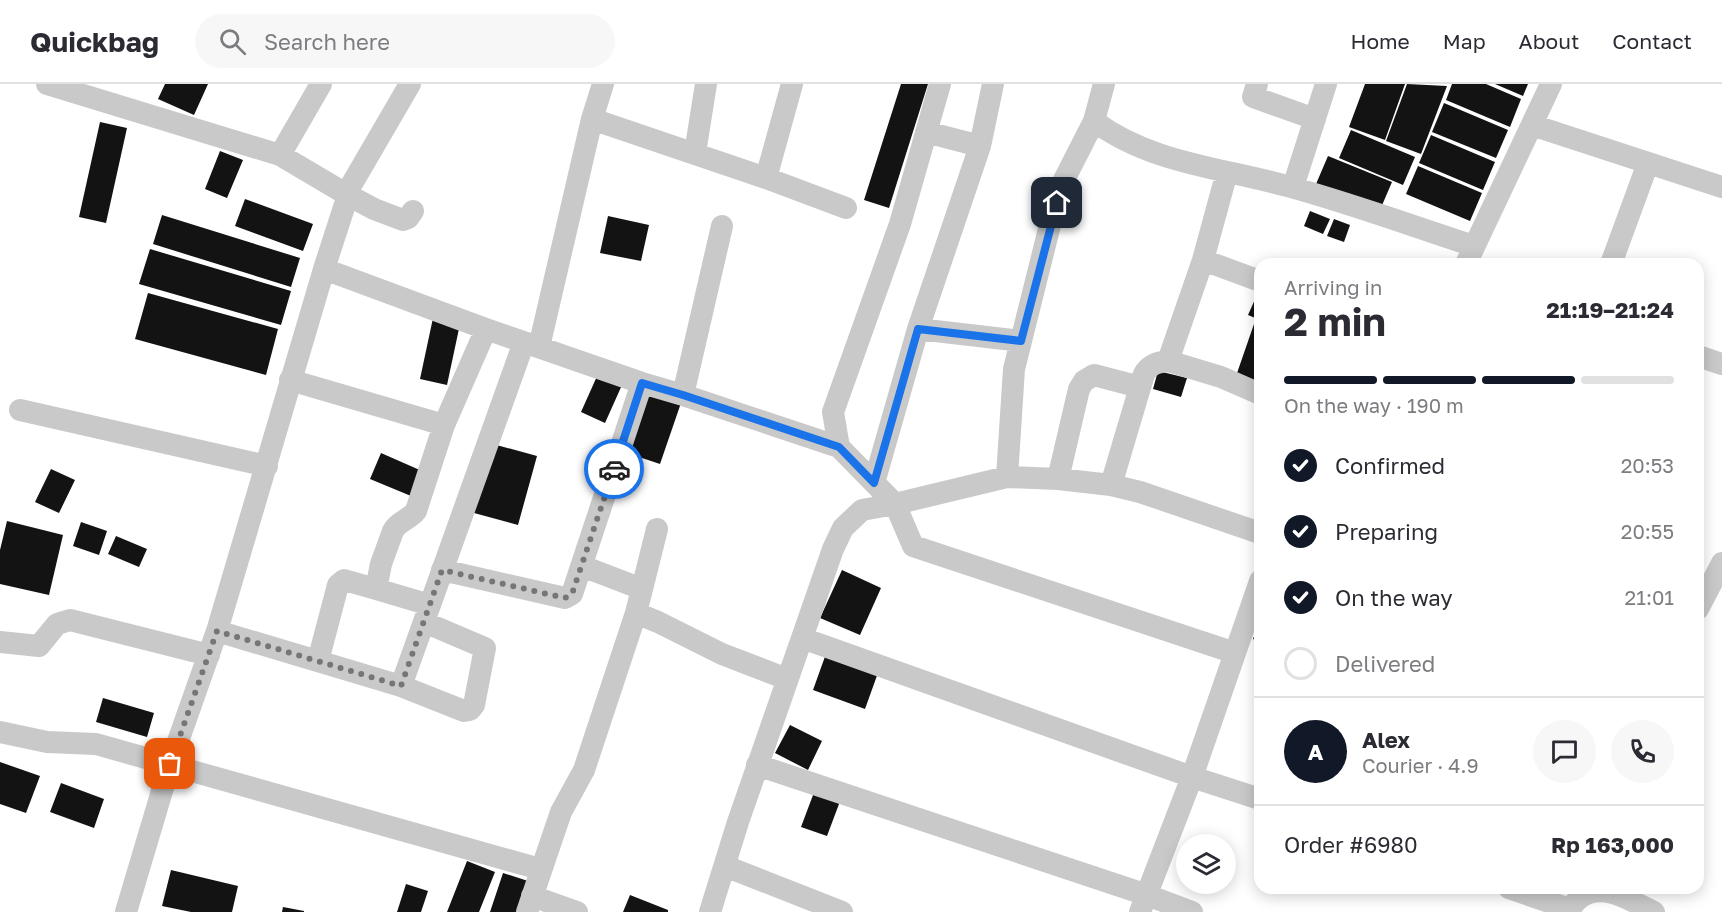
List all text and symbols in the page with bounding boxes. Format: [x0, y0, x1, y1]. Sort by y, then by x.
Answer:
search box [195, 14, 615, 68]
text: Quickbag [30, 25, 159, 58]
icon: search [216, 25, 249, 58]
text: Search here [264, 28, 390, 55]
text: Home [1350, 28, 1410, 54]
text: Map [1443, 28, 1486, 54]
text: About [1519, 28, 1579, 54]
text: Contact [1612, 28, 1692, 54]
pin [1031, 177, 1082, 228]
icon: home [1040, 186, 1073, 219]
text: Arriving in [1284, 275, 1382, 299]
text: 21:19–21:24 [1546, 296, 1674, 323]
text: 2 min [1284, 298, 1386, 345]
text: On the way · 190 m [1284, 393, 1464, 417]
courier [584, 439, 644, 499]
icon: check [1284, 449, 1317, 482]
text: Confirmed [1335, 452, 1445, 479]
icon: car [598, 453, 631, 486]
text: 20:53 [1621, 453, 1674, 477]
icon: check [1284, 515, 1317, 548]
text: Preparing [1335, 518, 1438, 545]
text: 20:55 [1621, 519, 1674, 543]
icon: check [1284, 581, 1317, 614]
text: On the way [1335, 584, 1453, 611]
text: 21:01 [1625, 585, 1674, 609]
text: Delivered [1335, 650, 1435, 677]
button: chat [1533, 720, 1596, 783]
button: phone [1611, 720, 1674, 783]
text: Alex [1362, 726, 1410, 753]
pin [144, 738, 195, 789]
text: A [1308, 738, 1323, 765]
icon: bag [153, 747, 186, 780]
text: Courier · 4.9 [1362, 753, 1479, 777]
text: Order #6980 [1284, 831, 1418, 858]
text: Rp 163,000 [1551, 831, 1674, 858]
map controls [1176, 834, 1236, 894]
button: layers [1176, 834, 1236, 894]

